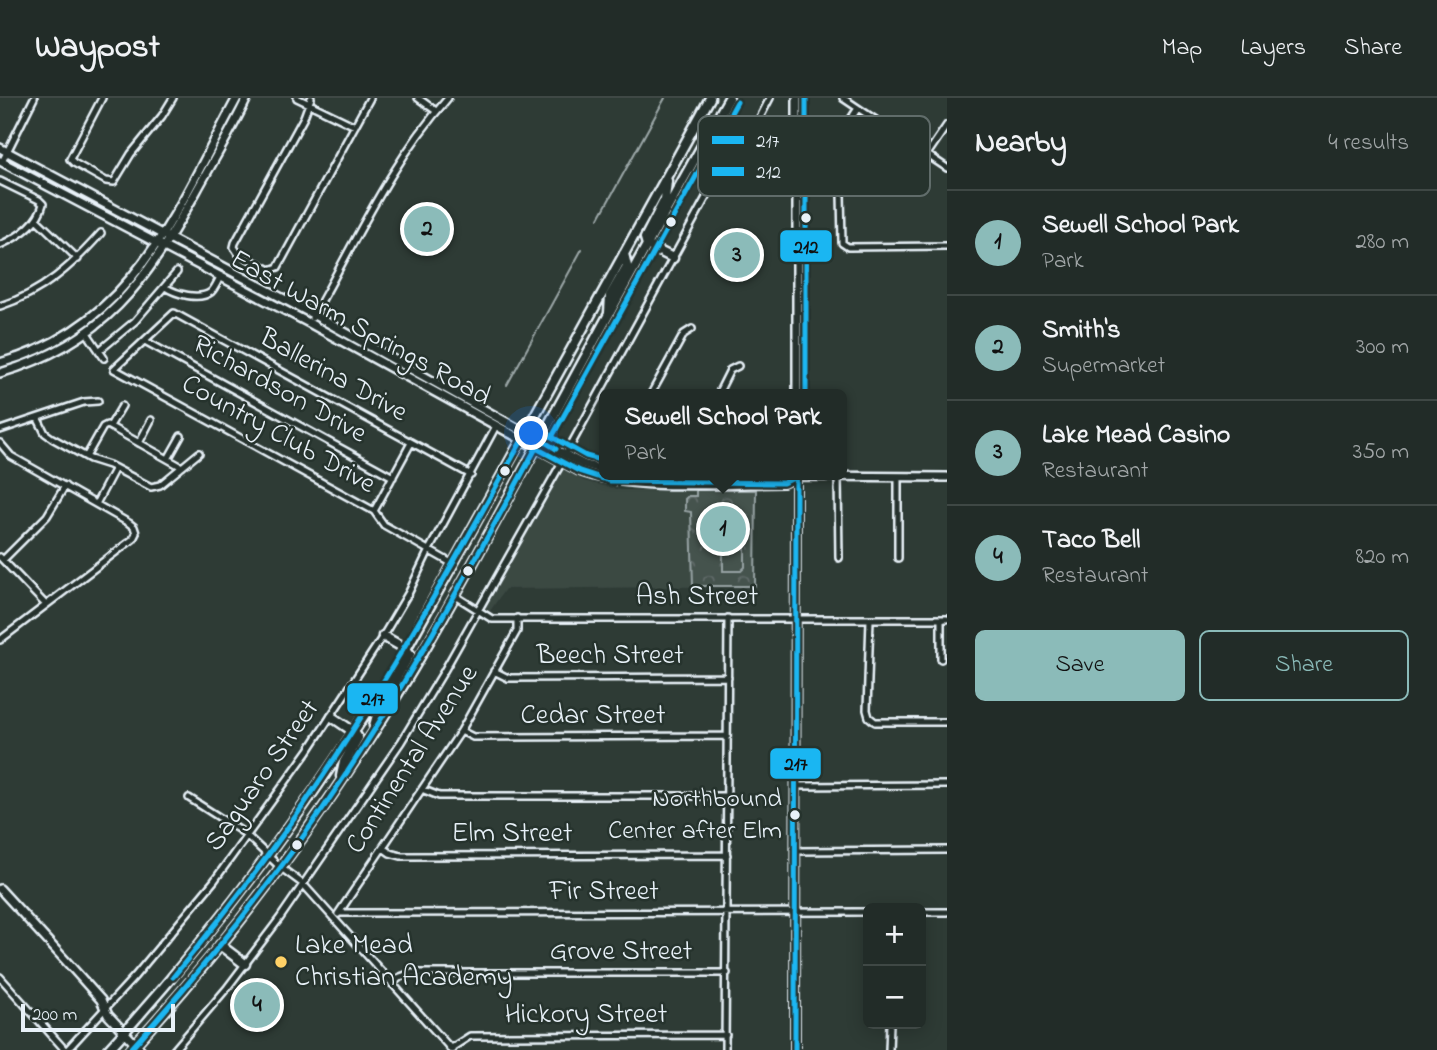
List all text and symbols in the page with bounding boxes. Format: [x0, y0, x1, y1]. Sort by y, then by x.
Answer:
text: Waypost [35, 24, 160, 72]
text: Map [1162, 31, 1202, 66]
text: Layers [1240, 31, 1306, 66]
text: Share [1344, 31, 1402, 66]
legend [698, 116, 930, 196]
text: Nearby [975, 122, 1067, 166]
text: 4 results [1328, 127, 1409, 160]
text: 217 [756, 129, 779, 156]
text: 212 [756, 160, 781, 187]
pin: 2 [404, 203, 450, 255]
text: Sewell School Park [1042, 207, 1239, 245]
unlabelled marker [799, 211, 813, 225]
unlabelled marker [664, 215, 678, 229]
text: 1 [994, 226, 1002, 259]
text: 280 m [1355, 226, 1409, 259]
pin: 3 [714, 229, 760, 281]
line badge: 212 [779, 229, 833, 263]
text: 212 [793, 235, 819, 262]
street label: East Warm Springs Road [222, 240, 498, 418]
text: Park [1042, 245, 1084, 278]
text: Smith's [1042, 312, 1121, 350]
street label: Ballerina Drive [250, 318, 415, 434]
street label: Richardson Drive [184, 325, 374, 455]
text: 2 [992, 331, 1004, 364]
text: 300 m [1356, 331, 1409, 364]
text: Supermarket [1042, 350, 1165, 383]
street label: Country Club Drive [173, 365, 383, 506]
popup [599, 389, 847, 480]
text: Sewell School Park [625, 399, 821, 437]
your location [514, 416, 548, 450]
text: Lake Mead Casino [1042, 417, 1230, 455]
text: 3 [993, 436, 1003, 469]
text: 350 m [1353, 436, 1409, 469]
text: Park [625, 437, 666, 470]
text: Restaurant [1042, 455, 1149, 488]
unlabelled marker [498, 464, 512, 478]
pin: 1 [700, 503, 746, 555]
text: Taco Bell [1042, 522, 1140, 560]
text: 4 [993, 541, 1003, 574]
text: 820 m [1355, 541, 1409, 574]
text: Restaurant [1042, 560, 1149, 593]
unlabelled marker [461, 564, 475, 578]
street label: Ash Street [636, 577, 758, 618]
button: Save [975, 630, 1185, 701]
button: Share [1199, 630, 1409, 701]
street label: Beech Street [535, 636, 684, 677]
street label: Continental Avenue [336, 657, 490, 863]
line badge: 217 [346, 682, 399, 715]
text: 217 [360, 687, 385, 714]
street label: Saguaro Street [195, 692, 331, 860]
street label: Cedar Street [520, 696, 666, 737]
line badge: 217 [769, 747, 822, 780]
text: 217 [783, 752, 808, 779]
place label: Northbound Center after Elm [608, 781, 782, 851]
marker: Northbound Center after Elm [788, 808, 802, 822]
street label: Elm Street [452, 814, 572, 855]
unlabelled marker [290, 838, 304, 852]
street label: Fir Street [548, 872, 659, 913]
map controls [863, 903, 926, 1029]
button: + [863, 903, 926, 966]
place label: Lake Mead Christian Academy [295, 926, 512, 999]
street label: Grove Street [550, 932, 692, 973]
marker: Lake Mead Christian Academy [273, 954, 289, 970]
button: − [863, 966, 926, 1029]
pin: 4 [234, 979, 280, 1031]
street label: Hickory Street [505, 995, 667, 1036]
scale bar [21, 1001, 175, 1033]
text: 200 m [32, 1002, 77, 1029]

